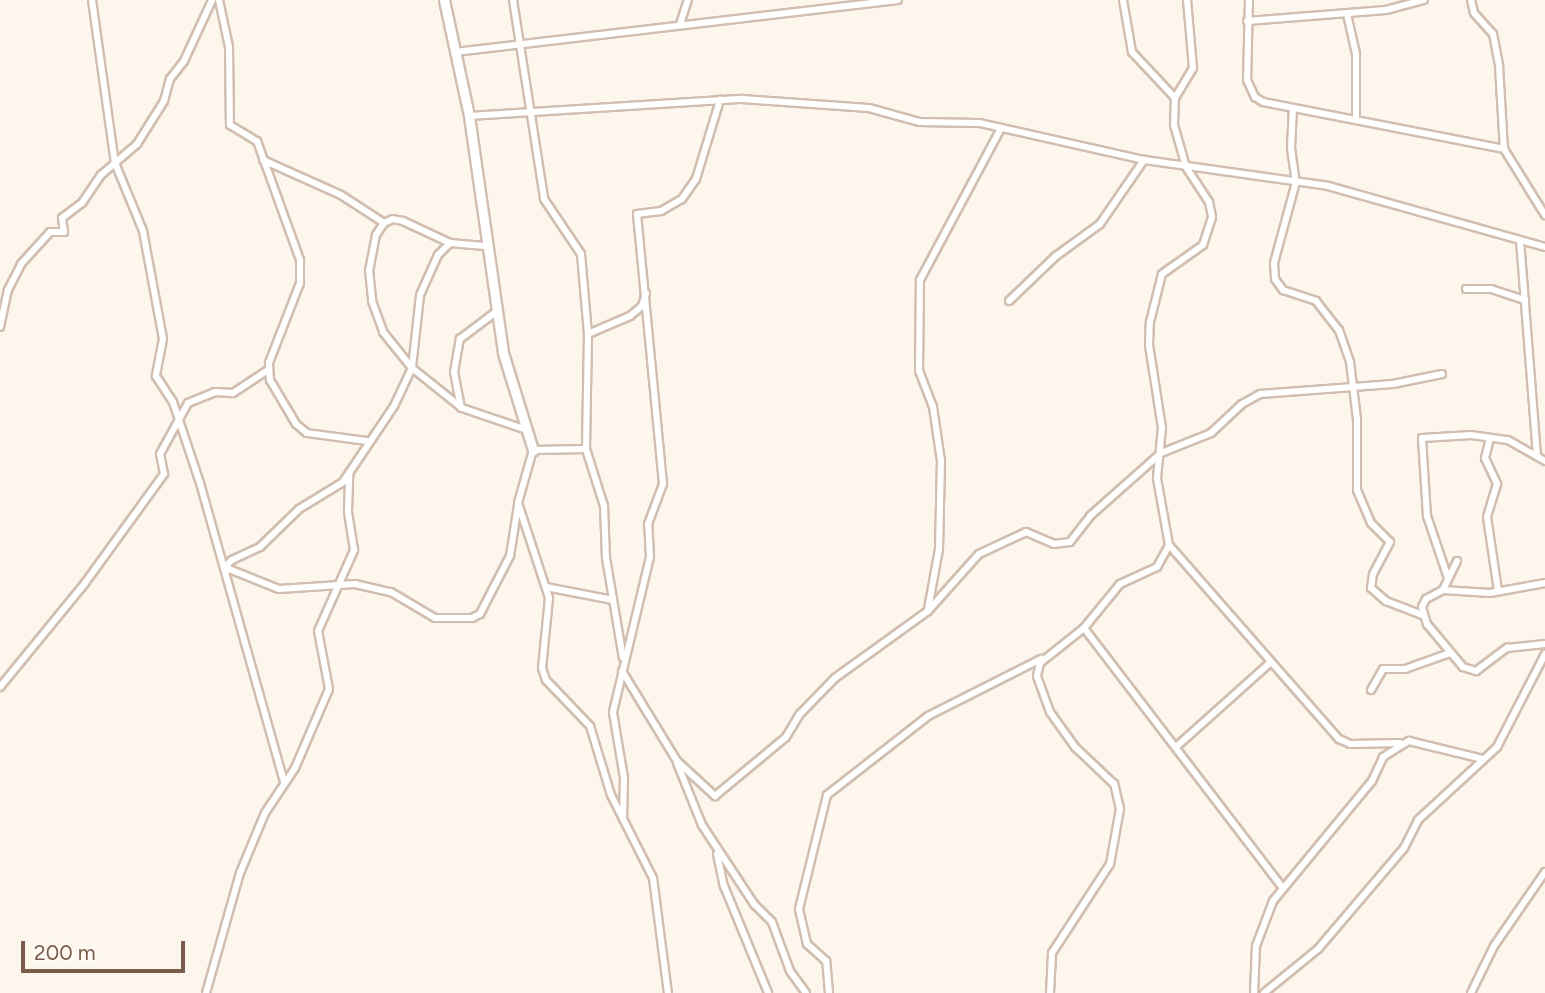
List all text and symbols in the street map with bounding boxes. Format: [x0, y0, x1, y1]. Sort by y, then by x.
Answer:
scale bar [24, 926, 189, 970]
text: 200 m [34, 940, 96, 965]

